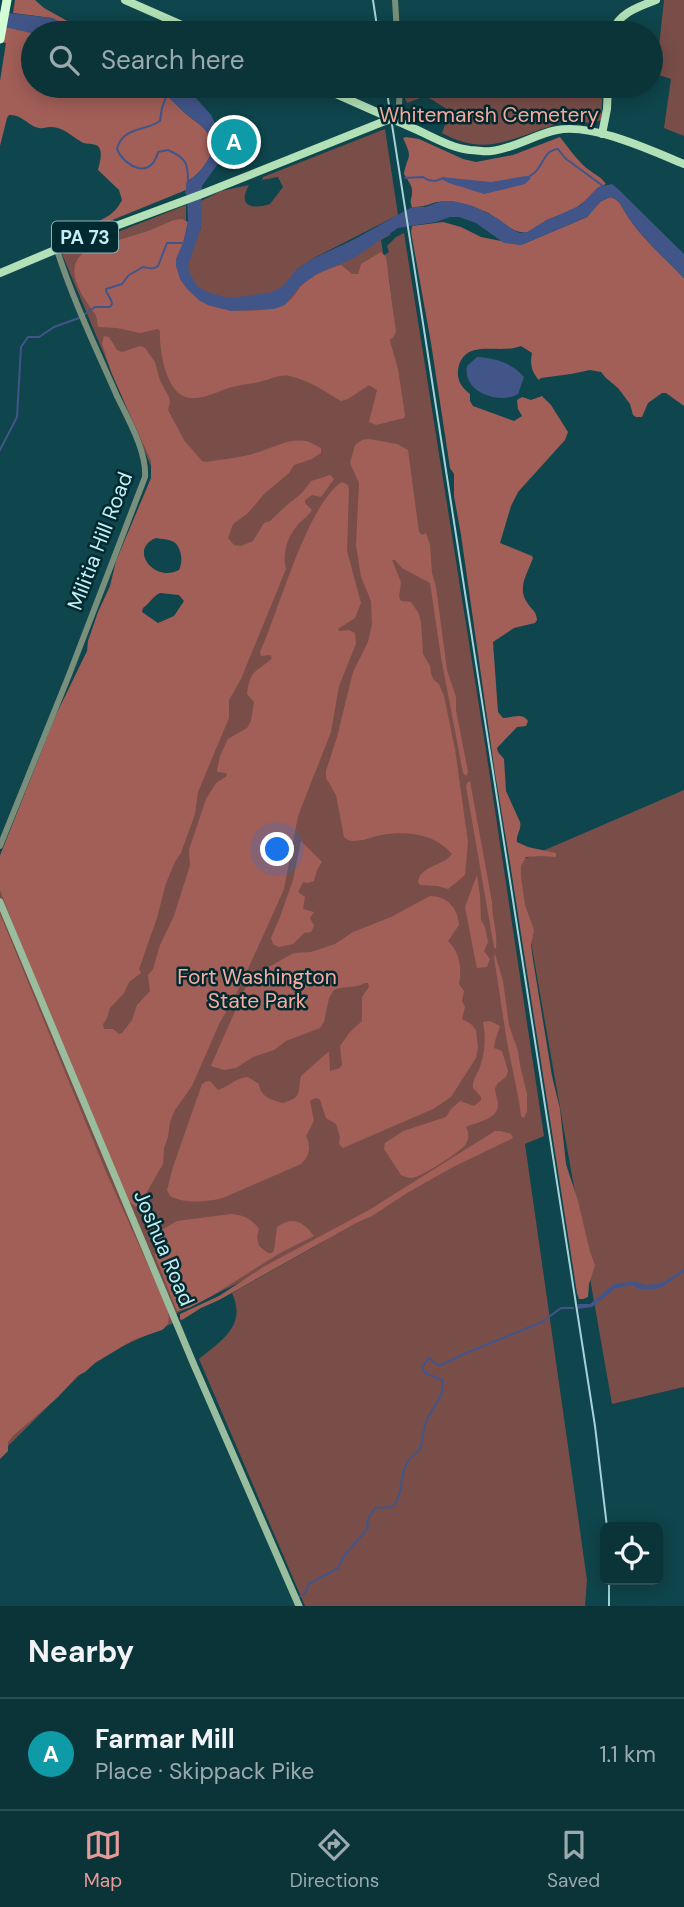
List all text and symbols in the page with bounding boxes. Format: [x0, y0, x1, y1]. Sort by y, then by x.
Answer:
search box [21, 21, 663, 98]
icon: search [45, 41, 83, 79]
text: Search here [101, 43, 244, 77]
park label: Whitemarsh Cemetery [379, 101, 599, 129]
pin: A [211, 116, 257, 168]
road number: PA 73 [52, 221, 118, 252]
street label: Militia Hill Road [61, 468, 139, 614]
your location [260, 832, 294, 866]
park label: Fort Washington State Park [177, 963, 337, 1015]
street label: Joshua Road [127, 1186, 201, 1310]
map controls [600, 1522, 663, 1585]
button: locate [600, 1522, 663, 1585]
text: Nearby [28, 1632, 134, 1671]
text: Farmar Mill [95, 1722, 235, 1756]
text: A [43, 1739, 59, 1769]
text: 1.1 km [599, 1739, 656, 1769]
text: Place · Skippack Pike [95, 1756, 314, 1786]
tab: Map [84, 1826, 122, 1893]
tab: Directions [290, 1826, 379, 1893]
tab: Saved [547, 1826, 600, 1893]

